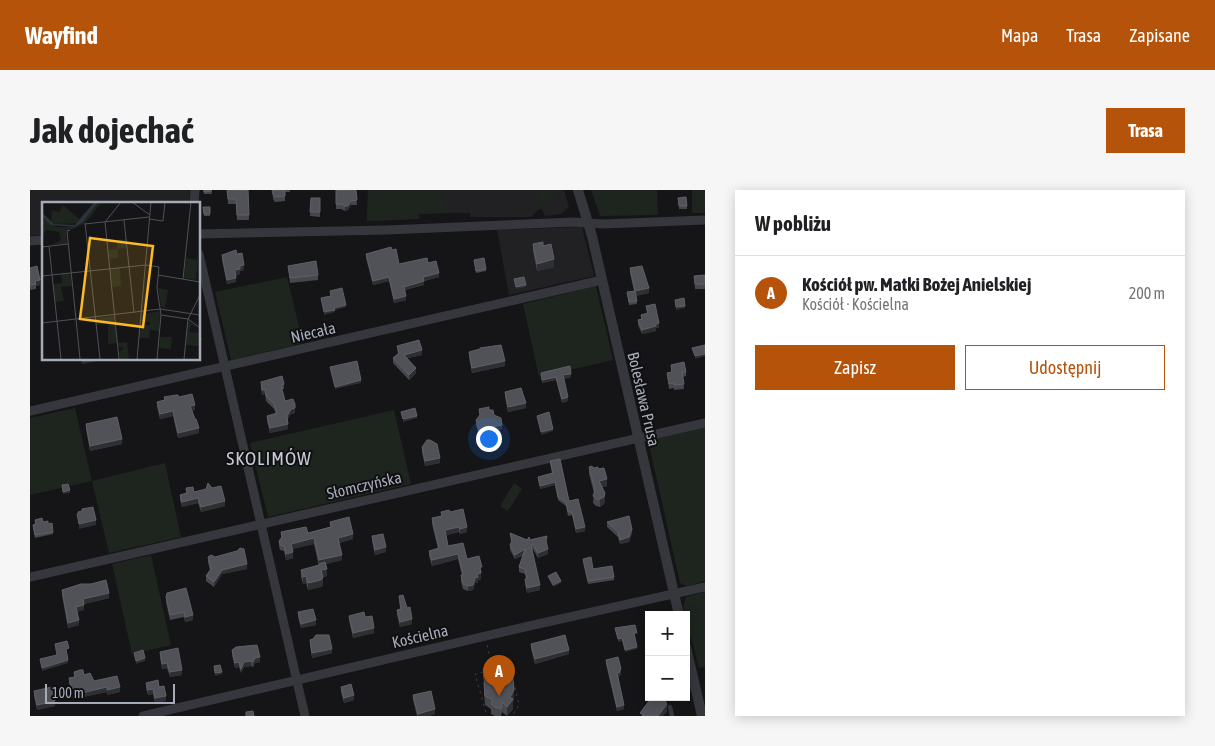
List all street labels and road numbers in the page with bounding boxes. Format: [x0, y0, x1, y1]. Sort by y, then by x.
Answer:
street label: Niecała [289, 318, 337, 346]
street label: Bolesława Prusa [624, 350, 664, 448]
street label: Słomczyńska [325, 468, 403, 503]
street label: Kościelna [390, 621, 450, 651]

